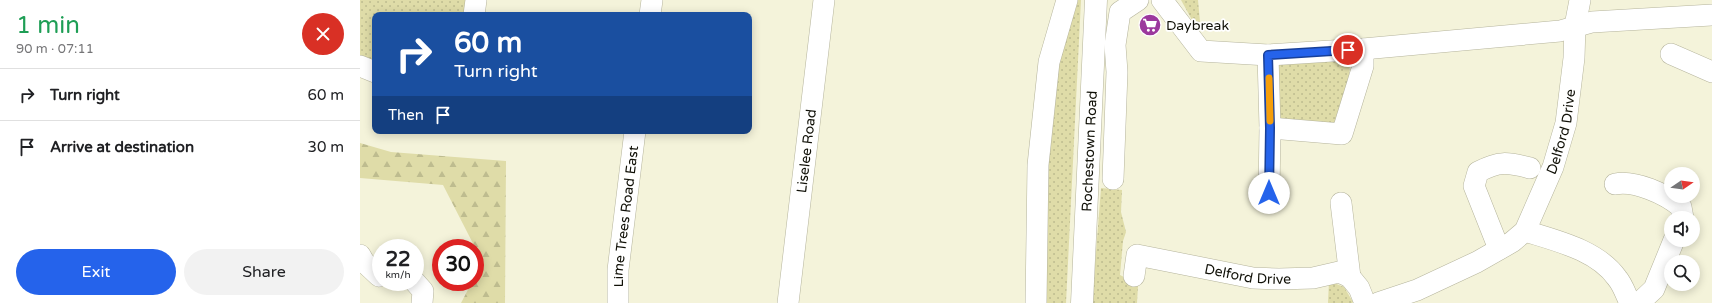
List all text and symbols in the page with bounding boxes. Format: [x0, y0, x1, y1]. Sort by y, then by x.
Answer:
text: 1 min [16, 11, 80, 40]
supermarket icon: Daybreak [1137, 12, 1163, 38]
button: close [302, 13, 344, 55]
place label: Daybreak [1166, 17, 1229, 34]
text: 60 m [454, 26, 522, 60]
icon: right [388, 28, 440, 80]
pin [1331, 33, 1365, 67]
icon: arrive [1337, 39, 1359, 61]
text: 90 m · 07:11 [16, 41, 94, 57]
text: Turn right [454, 60, 538, 82]
icon: right [16, 84, 38, 106]
text: Turn right [50, 86, 120, 104]
text: 60 m [307, 86, 344, 104]
street label: Delford Drive [1543, 88, 1579, 177]
street label: Rochestown Road [1078, 90, 1101, 212]
icon: arrive [432, 104, 454, 126]
text: Then [388, 106, 424, 124]
street label: Liselee Road [793, 108, 820, 194]
icon: arrive [16, 136, 38, 158]
text: Arrive at destination [50, 138, 194, 156]
text: 30 m [307, 138, 344, 156]
street label: Lime Trees Road East [609, 144, 642, 287]
north arrow [1664, 167, 1700, 203]
map controls [1664, 167, 1700, 291]
position arrow [1248, 172, 1290, 214]
button: sound [1664, 211, 1700, 247]
speed limit sign: 30 [432, 239, 484, 291]
text: 22 [385, 248, 411, 272]
button: Exit [16, 249, 176, 295]
button: Share [184, 249, 344, 295]
button: search [1664, 255, 1700, 291]
street label: Delford Drive [1203, 261, 1291, 288]
text: km/h [385, 269, 411, 281]

